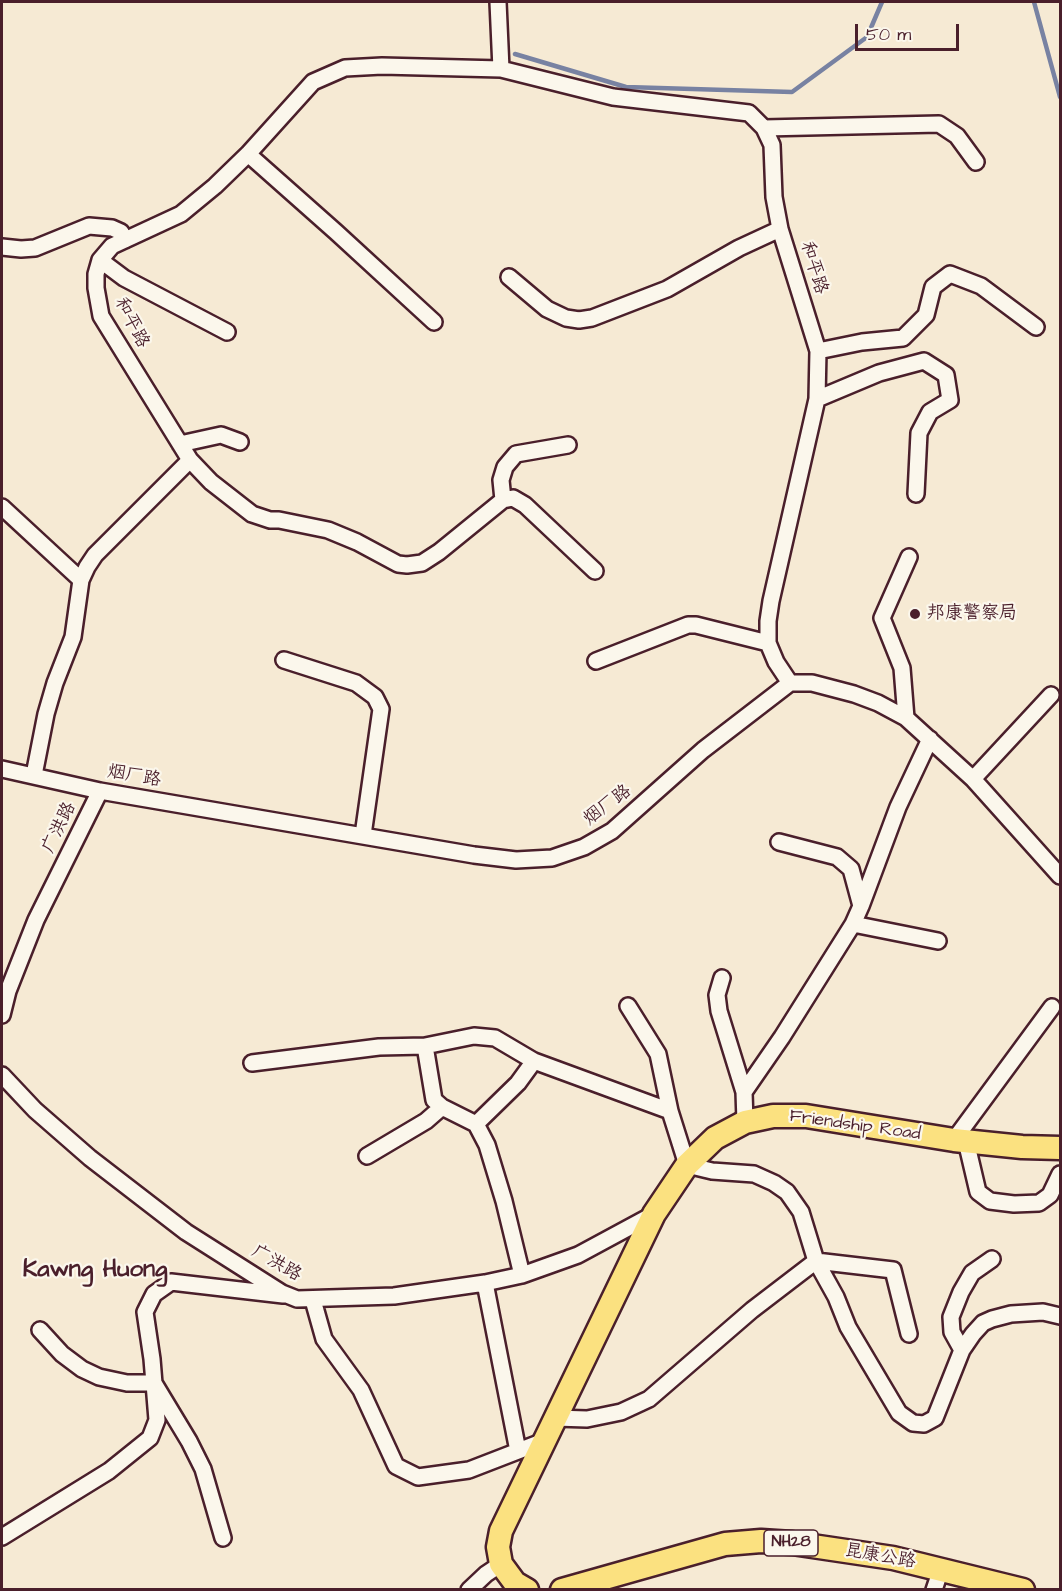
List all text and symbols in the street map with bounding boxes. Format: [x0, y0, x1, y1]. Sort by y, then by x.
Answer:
scale bar [858, 12, 962, 50]
text: 50 m [866, 22, 911, 47]
street label: 和平路 [795, 239, 831, 297]
street label: 和平路 [109, 294, 153, 352]
place label: 邦康警察局 [927, 603, 1017, 625]
marker: 邦康警察局 [908, 607, 922, 621]
street label: 烟厂路 [106, 762, 162, 792]
street label: 烟厂路 [580, 781, 636, 831]
street label: 广洪路 [38, 799, 82, 857]
street label: Friendship Road [788, 1106, 922, 1146]
street label: 广洪路 [247, 1241, 305, 1287]
district label: Kawng Huong [23, 1257, 167, 1285]
road number: NH28 [764, 1530, 818, 1556]
street label: 昆康公路 [843, 1540, 917, 1574]

